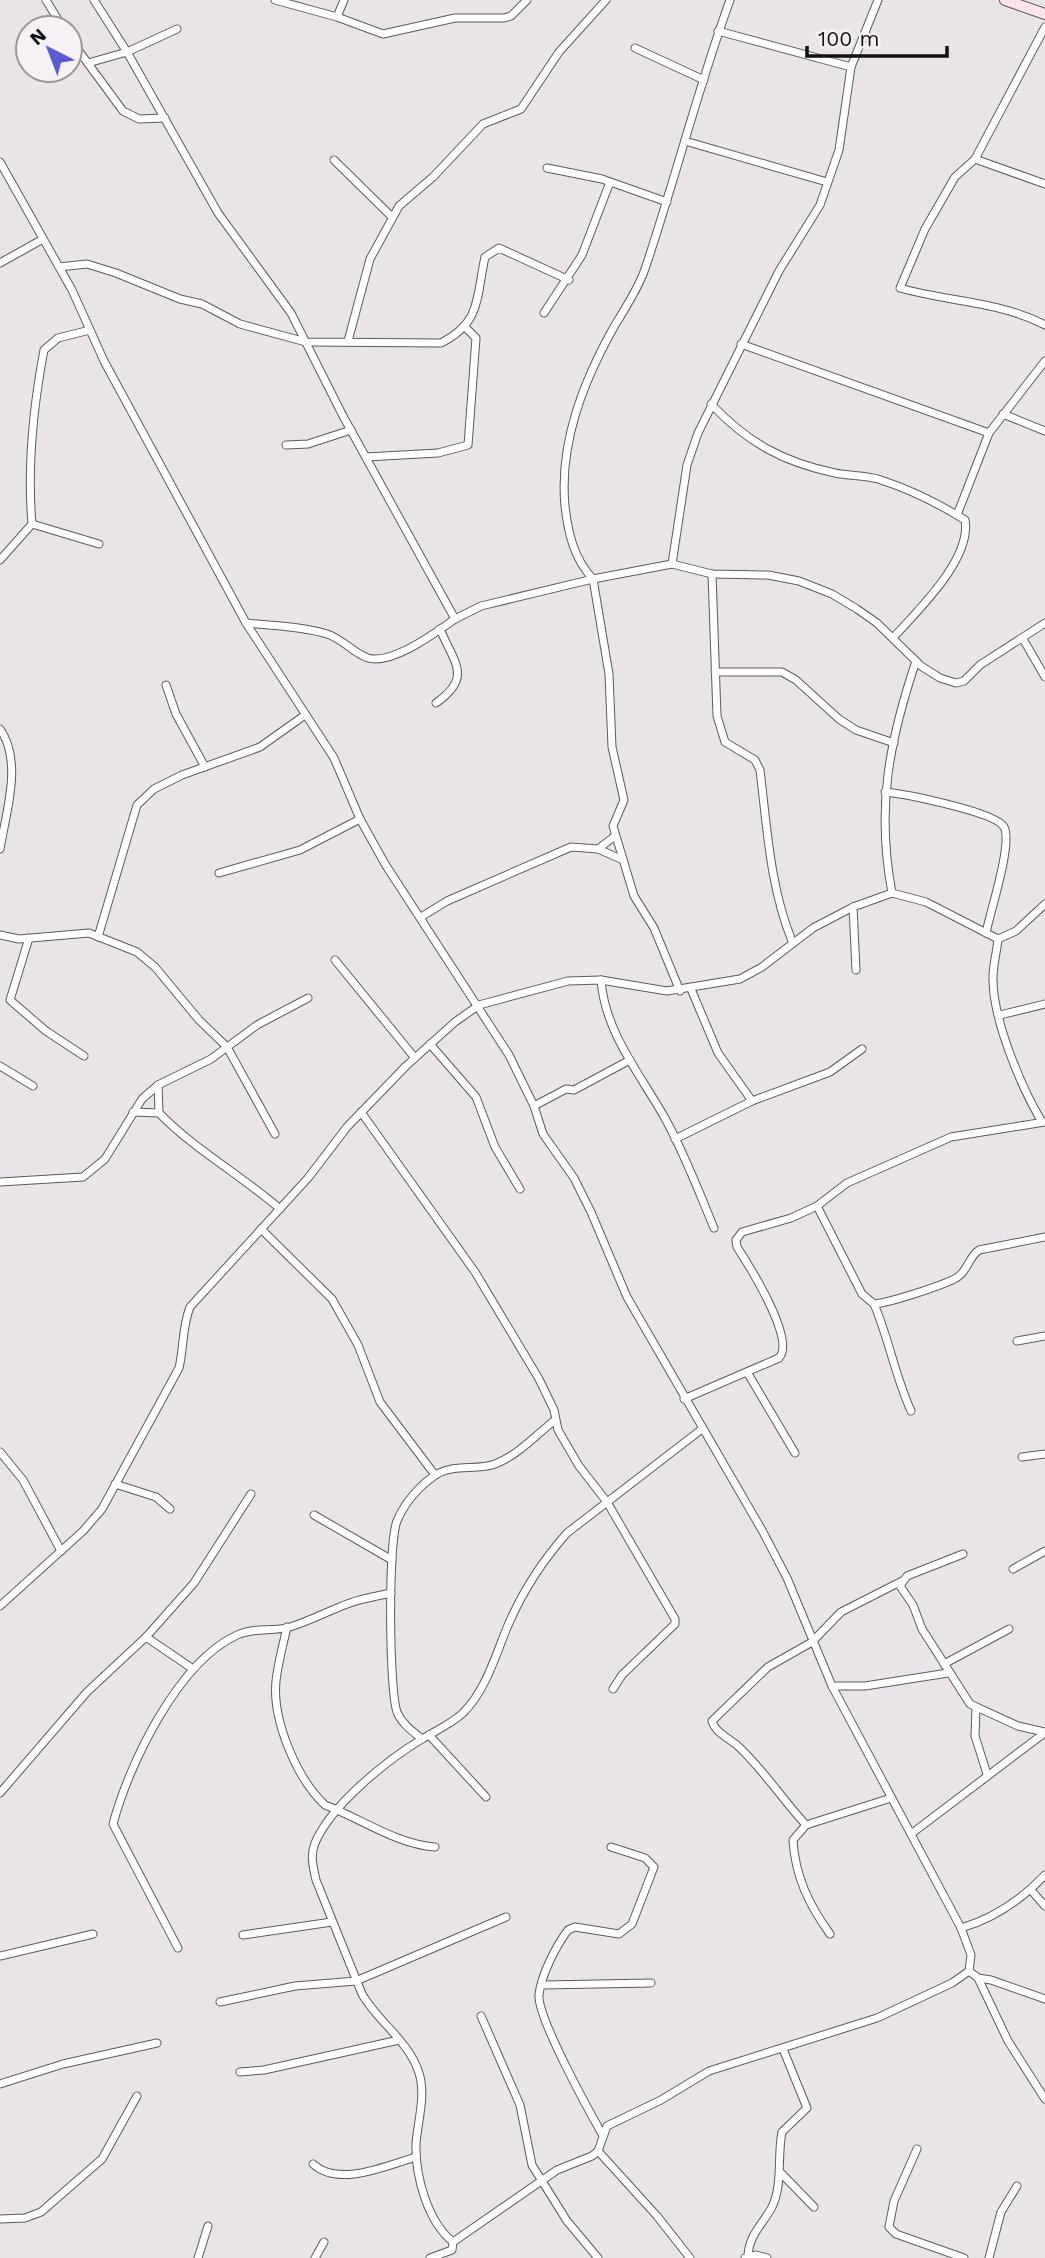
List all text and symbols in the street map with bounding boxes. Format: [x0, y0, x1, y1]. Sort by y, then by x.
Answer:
north arrow [14, 14, 84, 84]
scale bar [807, 14, 947, 58]
text: N [25, 23, 51, 50]
text: 100 m [818, 26, 880, 51]

